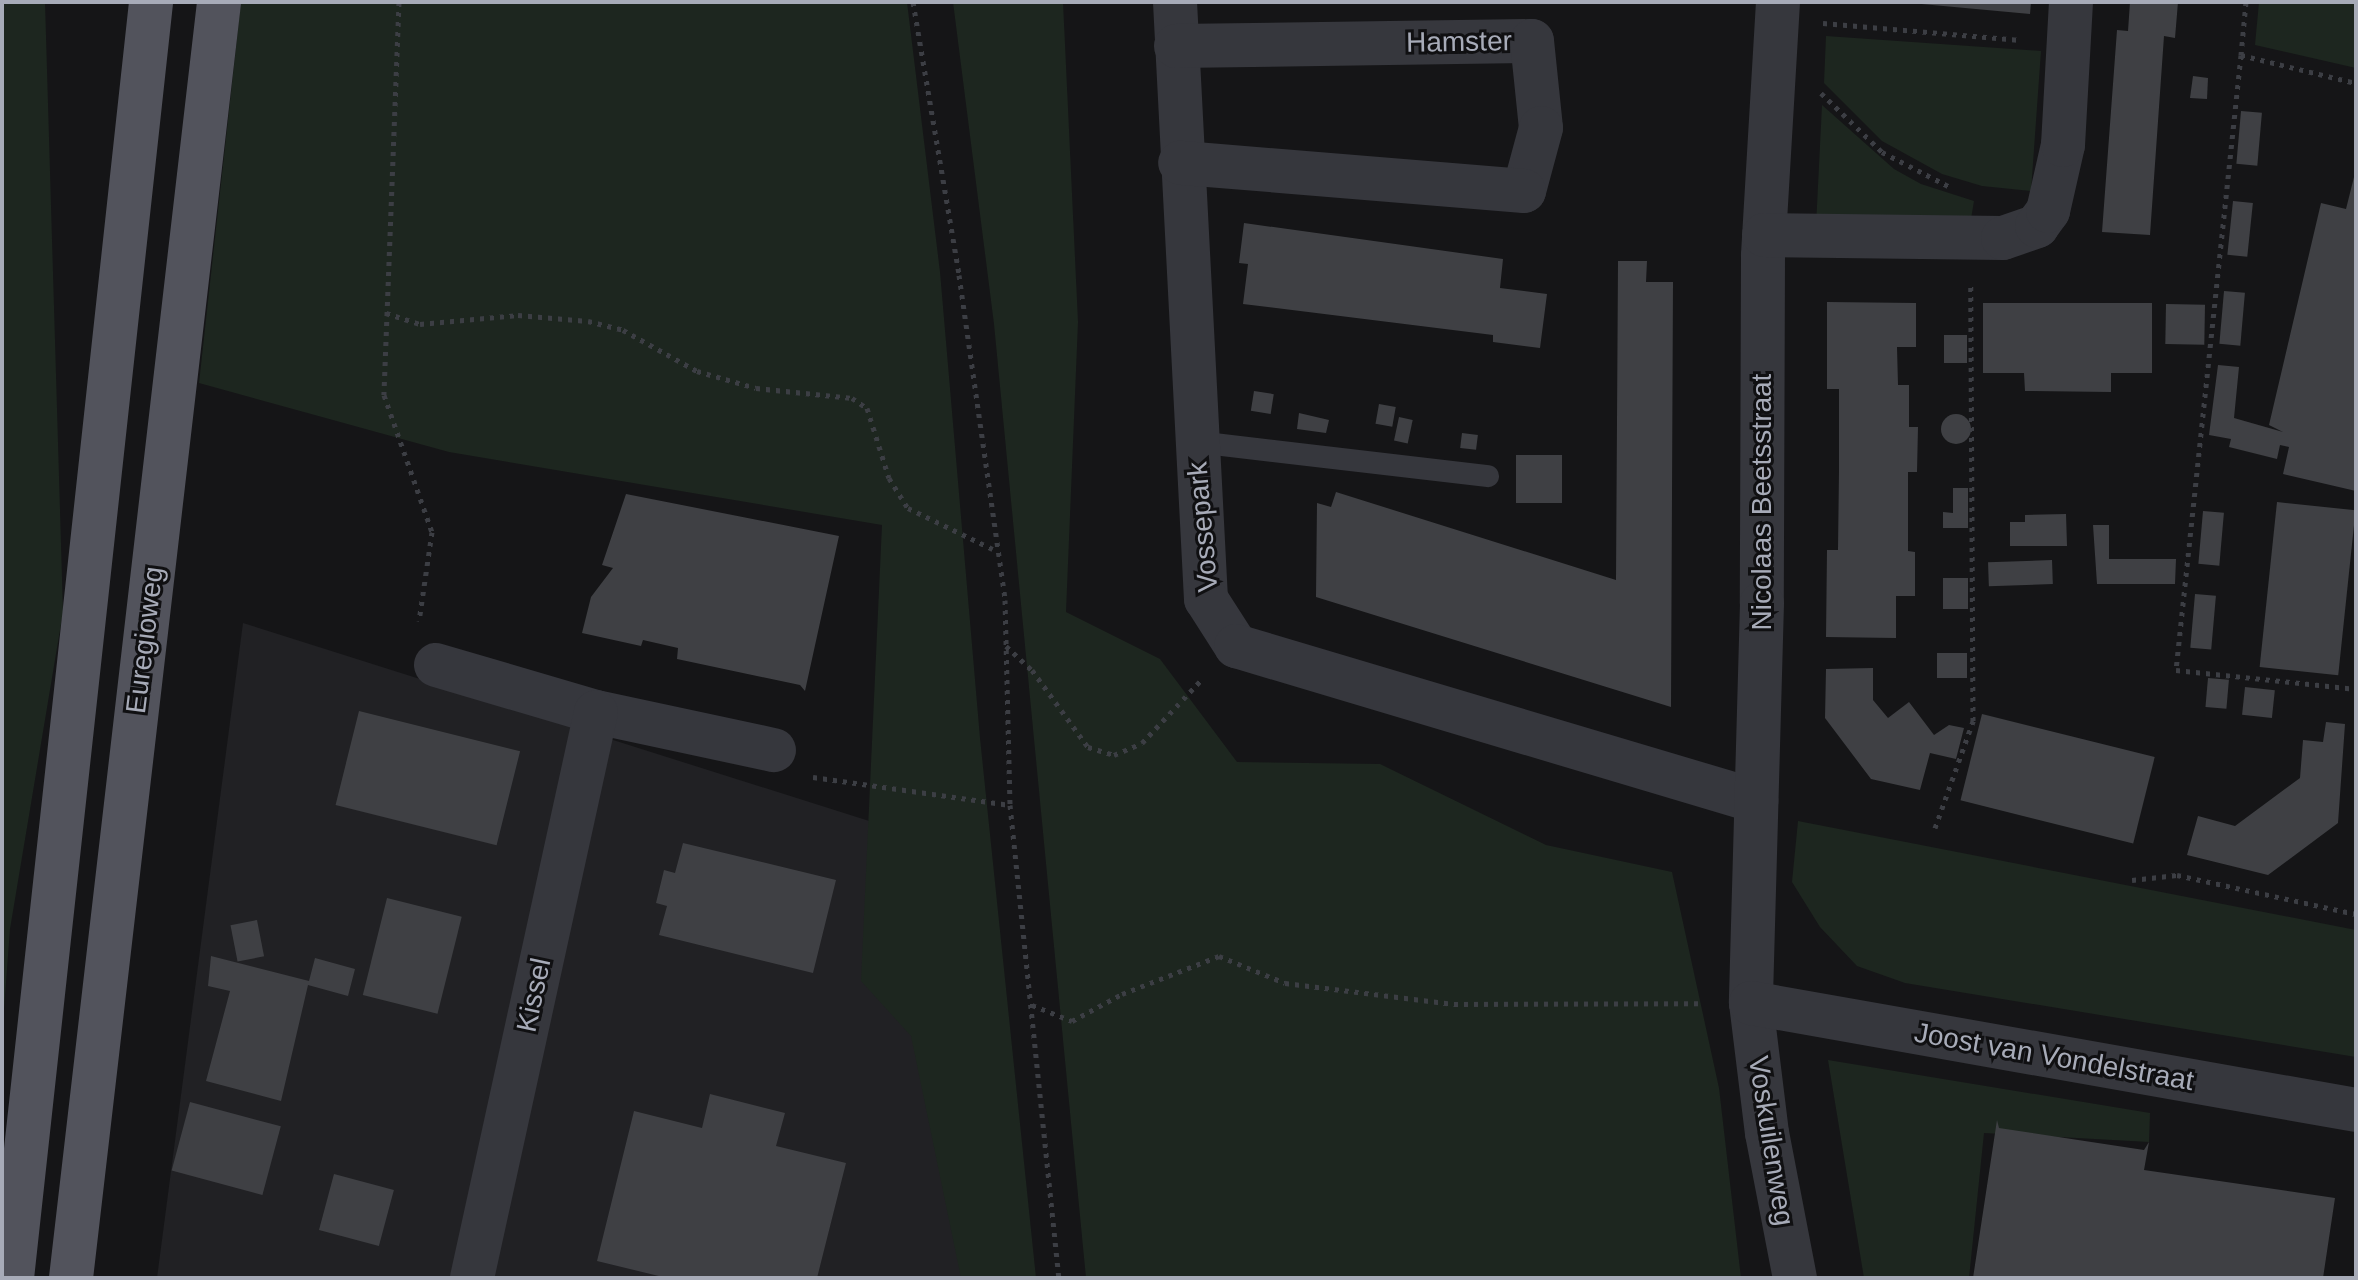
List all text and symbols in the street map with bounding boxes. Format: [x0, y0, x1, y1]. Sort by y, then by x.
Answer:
street label: Hamster [1406, 24, 1512, 60]
street label: Nicolaas Beetsstraat [1745, 374, 1779, 630]
street label: Vossepark [1181, 460, 1225, 594]
street label: Euregioweg [119, 565, 171, 715]
street label: Kissel [510, 955, 558, 1035]
street label: Joost van Vondelstraat [1912, 1016, 2196, 1098]
street label: Voskuilenweg [1741, 1054, 1801, 1228]

